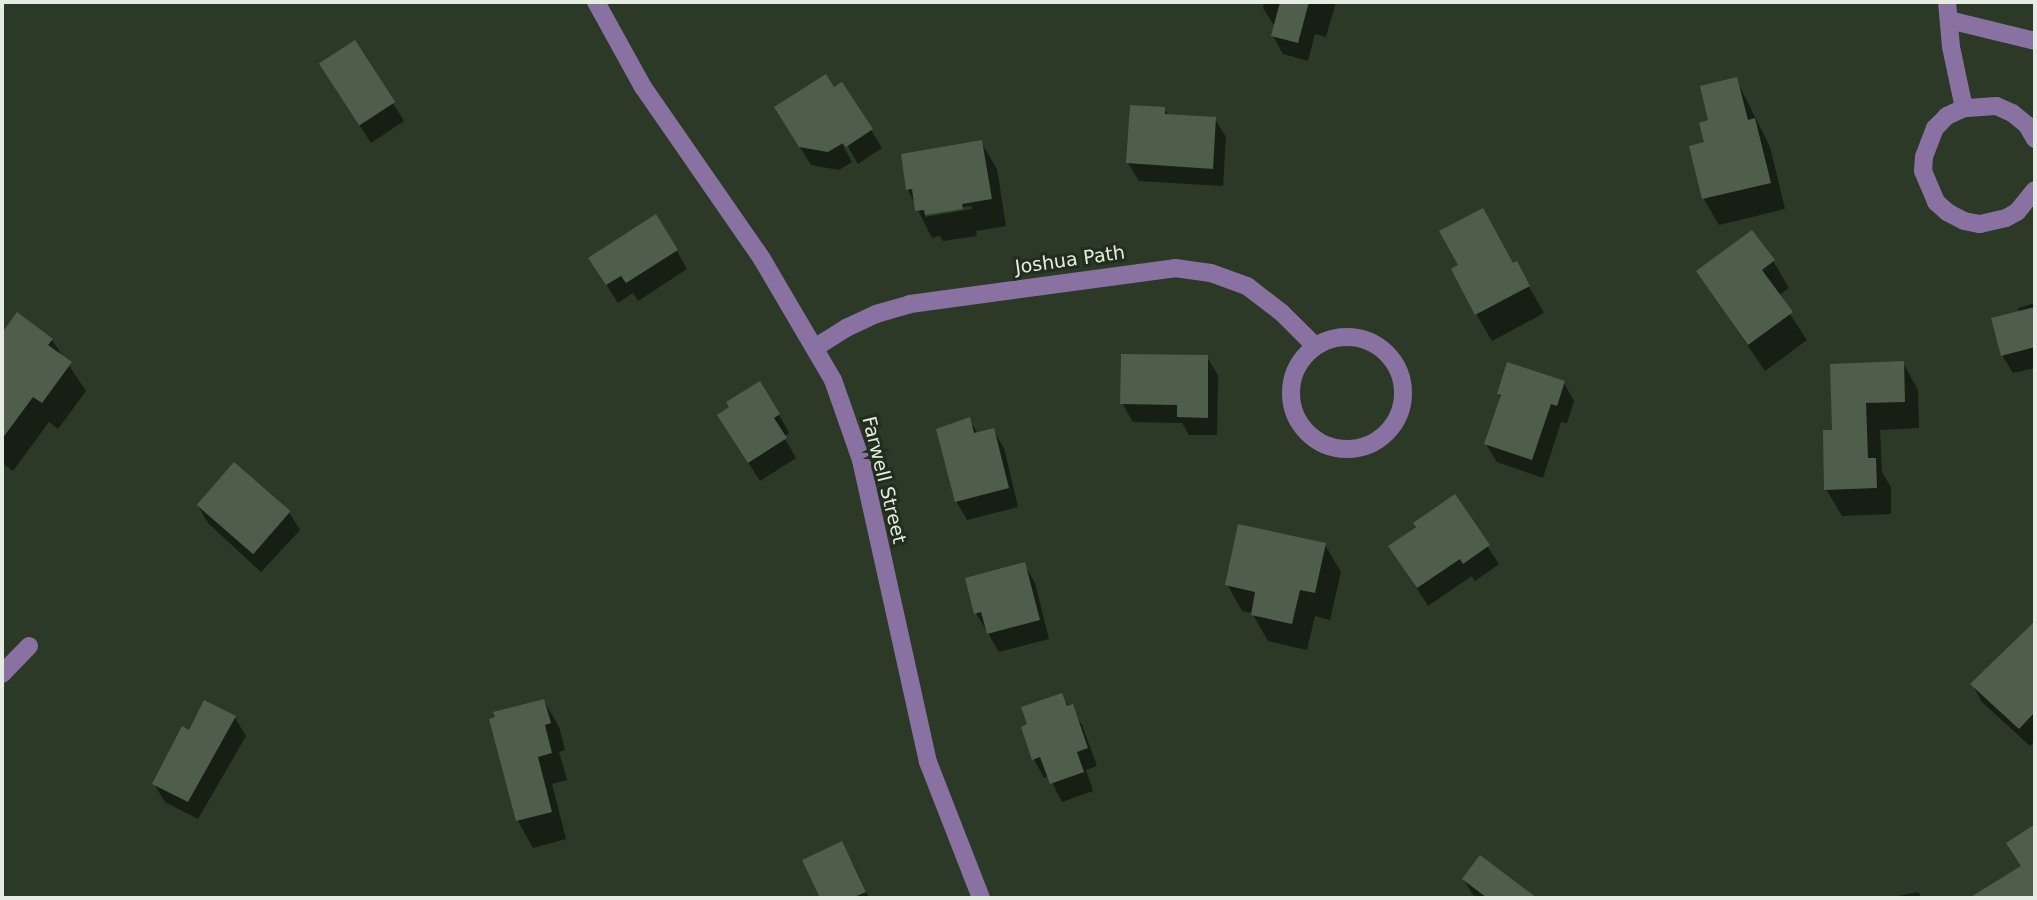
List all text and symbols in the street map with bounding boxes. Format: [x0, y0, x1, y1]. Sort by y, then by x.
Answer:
street label: Joshua Path [1014, 241, 1126, 279]
street label: Farwell Street [857, 414, 911, 546]

